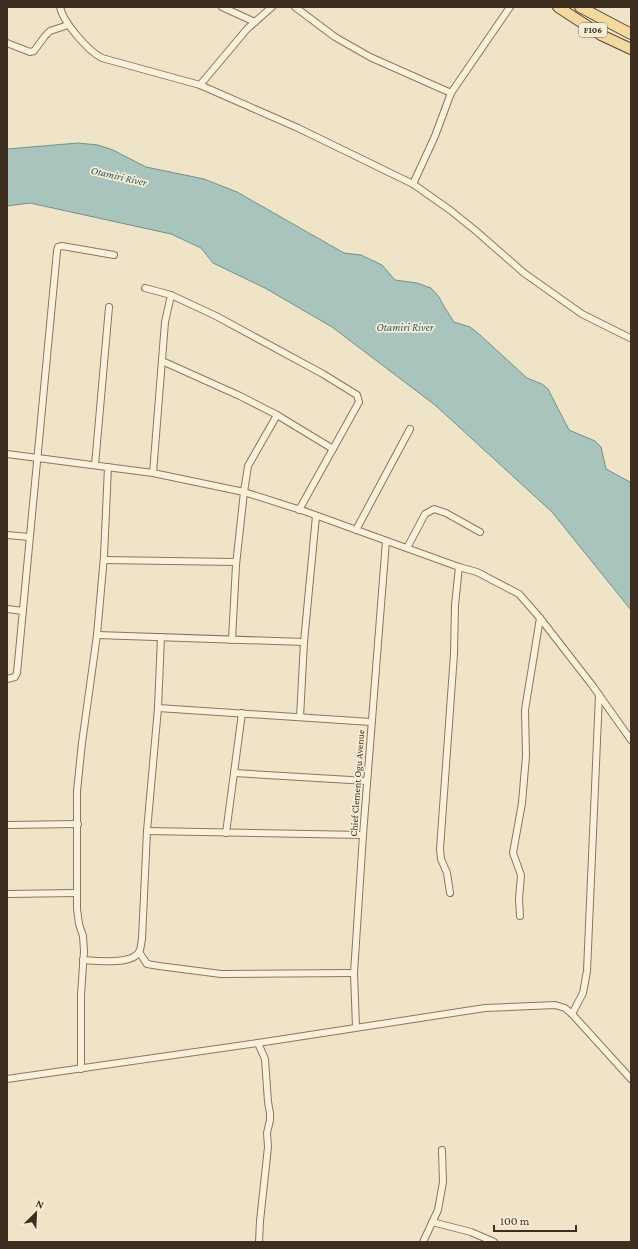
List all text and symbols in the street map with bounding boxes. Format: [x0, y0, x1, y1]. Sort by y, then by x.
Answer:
road number: F106 [579, 23, 607, 37]
water label: Otamiri River [90, 164, 149, 189]
water label: Otamiri River [376, 321, 435, 333]
street label: Chief Clement Ogu Avenue [348, 729, 366, 837]
north arrow [16, 1193, 56, 1233]
text: N [34, 1197, 46, 1211]
scale bar [494, 1207, 576, 1233]
text: 100 m [500, 1214, 530, 1228]

